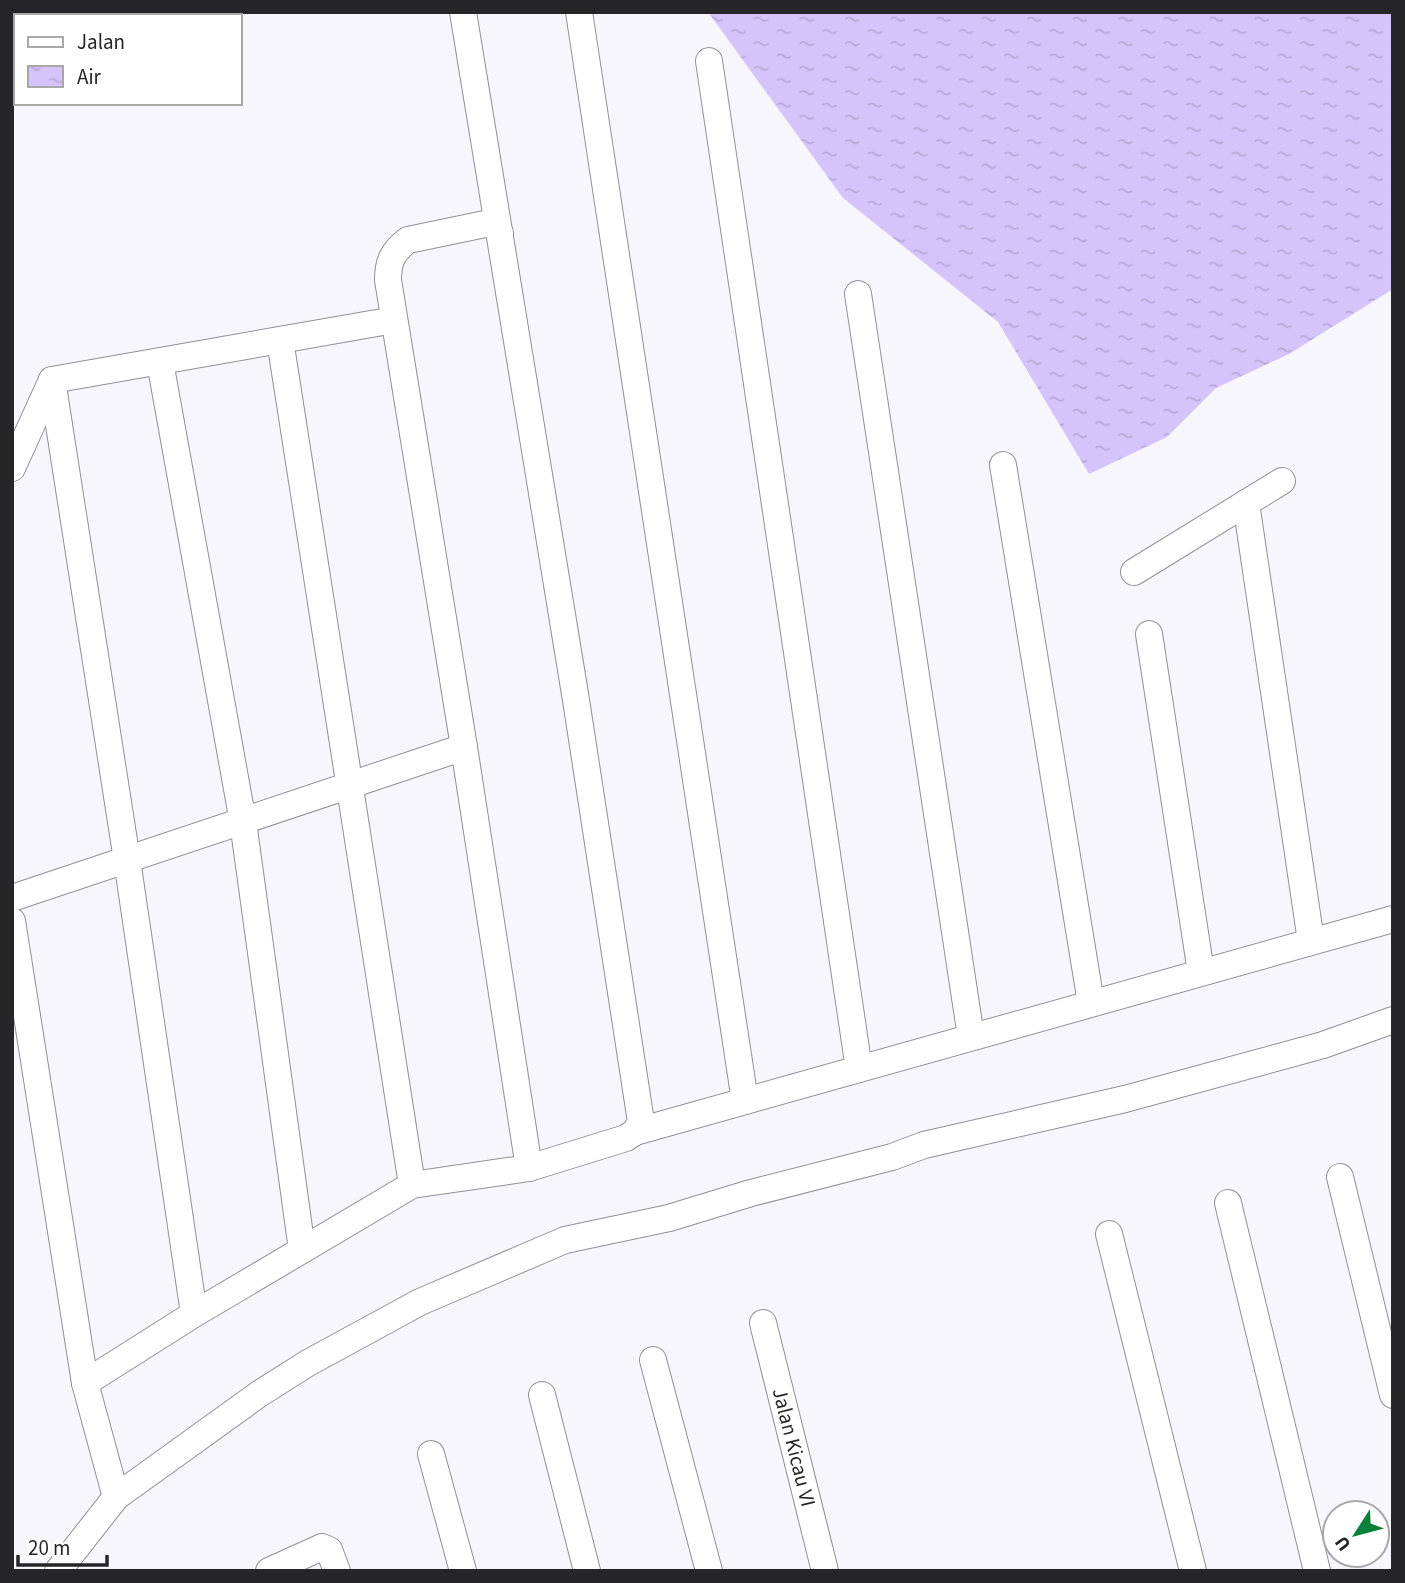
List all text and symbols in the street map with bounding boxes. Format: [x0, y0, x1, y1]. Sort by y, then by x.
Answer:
legend [14, 14, 242, 105]
text: Jalan [77, 27, 125, 57]
text: Air [77, 62, 102, 92]
street label: Jalan Kicau VI [765, 1385, 823, 1510]
north arrow [1321, 1499, 1391, 1569]
scale bar [18, 1524, 107, 1568]
text: U [1329, 1530, 1358, 1556]
text: 20 m [28, 1533, 70, 1563]

